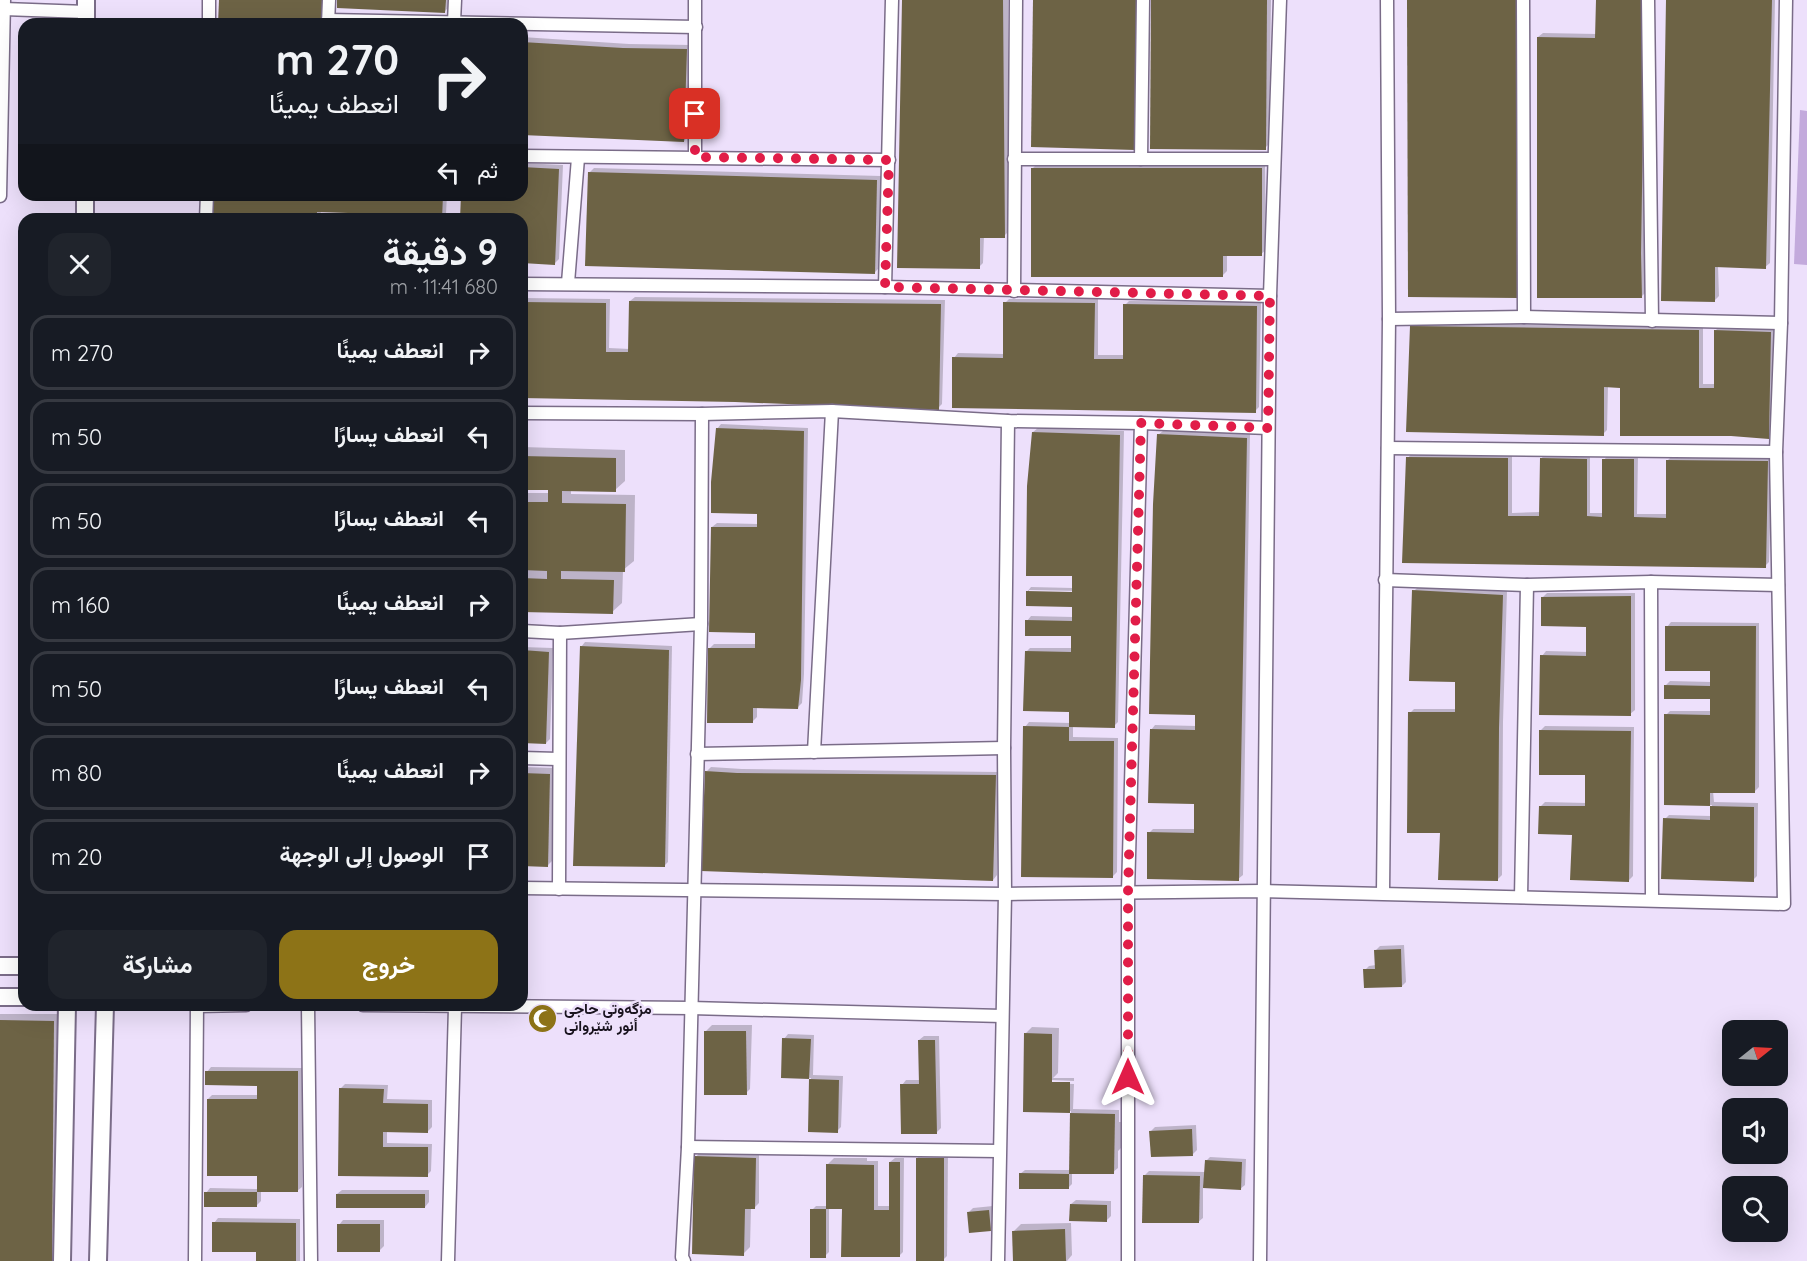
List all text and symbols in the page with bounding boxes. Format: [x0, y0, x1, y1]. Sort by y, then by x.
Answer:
text: 270 m [276, 33, 399, 86]
icon: right [420, 42, 498, 120]
text: انعطف يمينًا [269, 86, 399, 120]
pin [669, 88, 720, 139]
icon: arrive [678, 97, 711, 130]
icon: left [432, 156, 465, 189]
text: ثم [477, 156, 498, 184]
text: 9 دقيقة [383, 229, 498, 274]
button: close [48, 233, 111, 296]
text: 680 m · 11:41 [390, 274, 498, 299]
text: انعطف يمينًا [336, 336, 444, 364]
icon: right [462, 336, 495, 369]
text: 270 m [51, 339, 113, 367]
text: انعطف يسارًا [334, 420, 444, 448]
icon: left [462, 420, 495, 453]
text: 50 m [51, 423, 102, 451]
text: انعطف يسارًا [334, 504, 444, 532]
icon: left [462, 504, 495, 537]
text: 50 m [51, 507, 102, 535]
text: انعطف يمينًا [336, 588, 444, 616]
icon: right [462, 588, 495, 621]
text: 160 m [51, 591, 110, 619]
text: انعطف يسارًا [334, 672, 444, 700]
icon: left [462, 672, 495, 705]
text: 50 m [51, 675, 102, 703]
text: انعطف يمينًا [336, 756, 444, 784]
icon: right [462, 756, 495, 789]
text: 80 m [51, 759, 102, 787]
text: الوصول إلى الوجهة [280, 840, 444, 868]
icon: arrive [462, 840, 495, 873]
text: 20 m [51, 843, 102, 871]
button: مشاركة [48, 930, 267, 999]
button: خروج [279, 930, 498, 999]
place label: مزگەوتی حاجی أنور شێروانی [564, 999, 652, 1035]
mosque icon: مزگەوتی حاجی أنور شێروانی [527, 1002, 559, 1034]
north arrow [1722, 1020, 1788, 1086]
map controls [1722, 1020, 1788, 1242]
position arrow [1096, 1045, 1160, 1109]
button: sound [1722, 1098, 1788, 1164]
button: search [1722, 1176, 1788, 1242]

